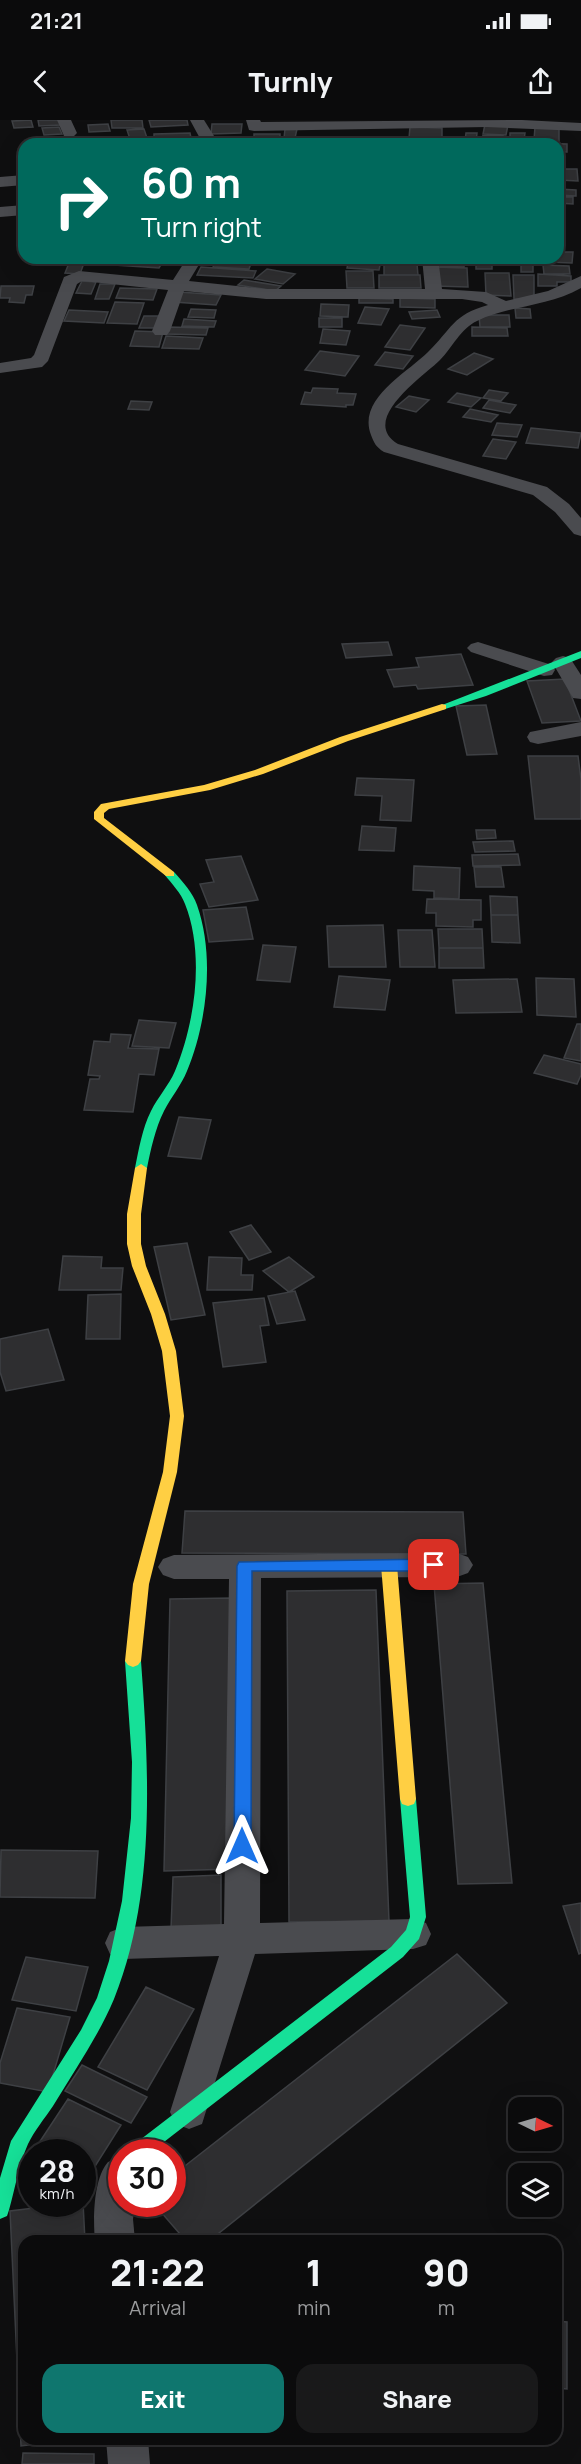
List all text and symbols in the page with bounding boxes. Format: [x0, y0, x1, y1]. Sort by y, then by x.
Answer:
text: 21:21 [30, 6, 83, 36]
text: Turnly [249, 63, 332, 100]
icon: back [24, 65, 57, 98]
icon: share [524, 65, 557, 98]
text: 60 m [141, 153, 241, 211]
icon: right [42, 162, 120, 240]
text: Turn right [141, 208, 262, 245]
pin [408, 1539, 459, 1590]
icon: arrive [417, 1548, 450, 1581]
position arrow [210, 1814, 274, 1878]
north arrow [508, 2097, 562, 2151]
map controls [508, 2097, 562, 2217]
speed limit sign: 30 [108, 2139, 186, 2217]
text: 28 [39, 2150, 75, 2191]
button: layers [508, 2163, 562, 2217]
text: km/h [40, 2183, 74, 2204]
text: 21:22 [110, 2248, 205, 2297]
text: 1 [306, 2248, 322, 2297]
text: 90 [423, 2248, 470, 2297]
text: Arrival [129, 2294, 186, 2321]
text: min [297, 2294, 331, 2321]
text: m [438, 2294, 455, 2321]
button: Exit [42, 2364, 284, 2433]
button: Share [296, 2364, 538, 2433]

